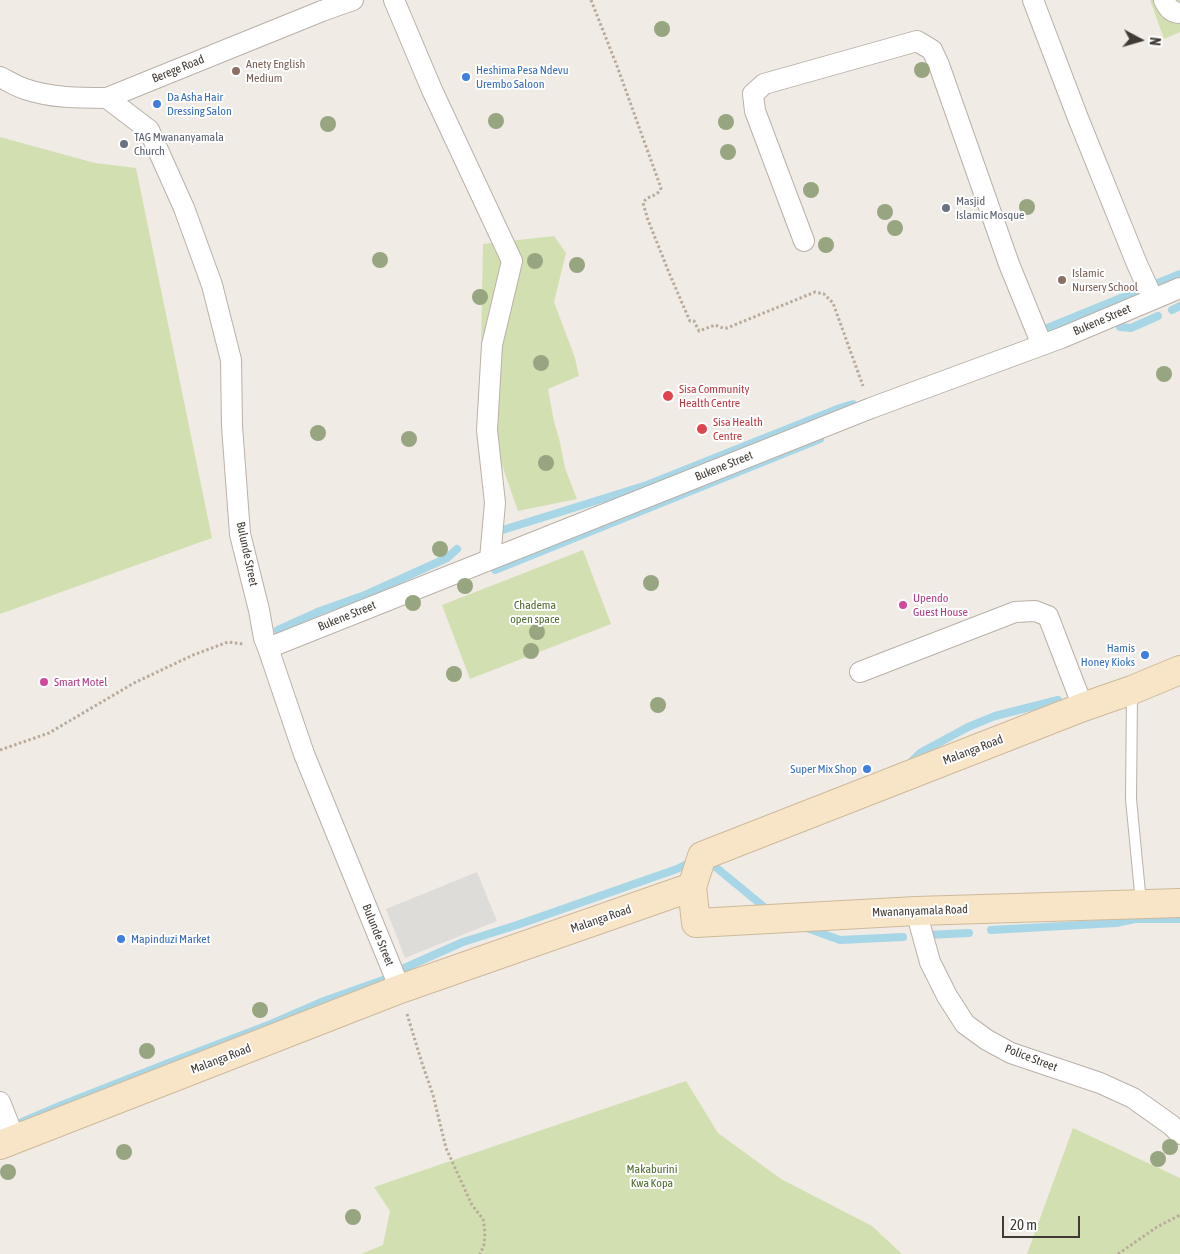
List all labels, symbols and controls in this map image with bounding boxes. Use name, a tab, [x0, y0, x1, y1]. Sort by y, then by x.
north arrow	[1115, 15, 1165, 65]
text: N	[1147, 37, 1163, 47]
street label: Berege Road	[150, 52, 206, 86]
place label: Anety English Medium	[246, 57, 305, 85]
place label: Heshima Pesa Ndevu Urembo Saloon	[476, 63, 569, 91]
marker: Anety English Medium	[230, 65, 242, 77]
marker: Heshima Pesa Ndevu Urembo Saloon	[460, 71, 472, 83]
place label: Da Asha Hair Dressing Salon	[167, 90, 232, 118]
marker: Da Asha Hair Dressing Salon	[151, 98, 163, 110]
place label: TAG Mwananyamala Church	[134, 130, 224, 158]
marker: TAG Mwananyamala Church	[118, 138, 130, 150]
place label: Masjid Islamic Mosque	[956, 194, 1024, 222]
marker: Masjid Islamic Mosque	[940, 202, 952, 214]
place label: Islamic Nursery School	[1072, 266, 1138, 294]
marker: Islamic Nursery School	[1056, 274, 1068, 286]
street label: Bukene Street	[1071, 301, 1133, 339]
place label: Sisa Community Health Centre	[679, 382, 749, 410]
marker: Sisa Community Health Centre	[661, 389, 675, 403]
place label: Sisa Health Centre	[713, 415, 763, 443]
marker: Sisa Health Centre	[695, 422, 709, 436]
street label: Bukene Street	[693, 448, 755, 484]
street label: Bulunde Street	[233, 521, 261, 587]
place label: Upendo Guest House	[913, 591, 968, 619]
street label: Bukene Street	[316, 598, 378, 634]
park label: Chadema open space	[510, 598, 560, 626]
marker: Upendo Guest House	[897, 599, 909, 611]
place label: Hamis Honey Kioks	[1081, 641, 1135, 669]
marker: Hamis Honey Kioks	[1139, 649, 1151, 661]
place label: Smart Motel	[54, 675, 107, 689]
marker: Smart Motel	[38, 676, 50, 688]
street label: Malanga Road	[941, 732, 1005, 768]
place label: Super Mix Shop	[790, 762, 857, 776]
marker: Super Mix Shop	[861, 763, 873, 775]
street label: Bulunde Street	[359, 902, 397, 968]
street label: Malanga Road	[569, 902, 633, 936]
street label: Mwananyamala Road	[872, 902, 968, 920]
place label: Mapinduzi Market	[131, 932, 210, 946]
marker: Mapinduzi Market	[115, 933, 127, 945]
street label: Malanga Road	[189, 1041, 253, 1077]
street label: Police Street	[1003, 1041, 1059, 1075]
park label: Makaburini Kwa Kopa	[627, 1162, 677, 1190]
scale bar	[1005, 1206, 1082, 1238]
text: 20 m	[1010, 1216, 1037, 1233]

